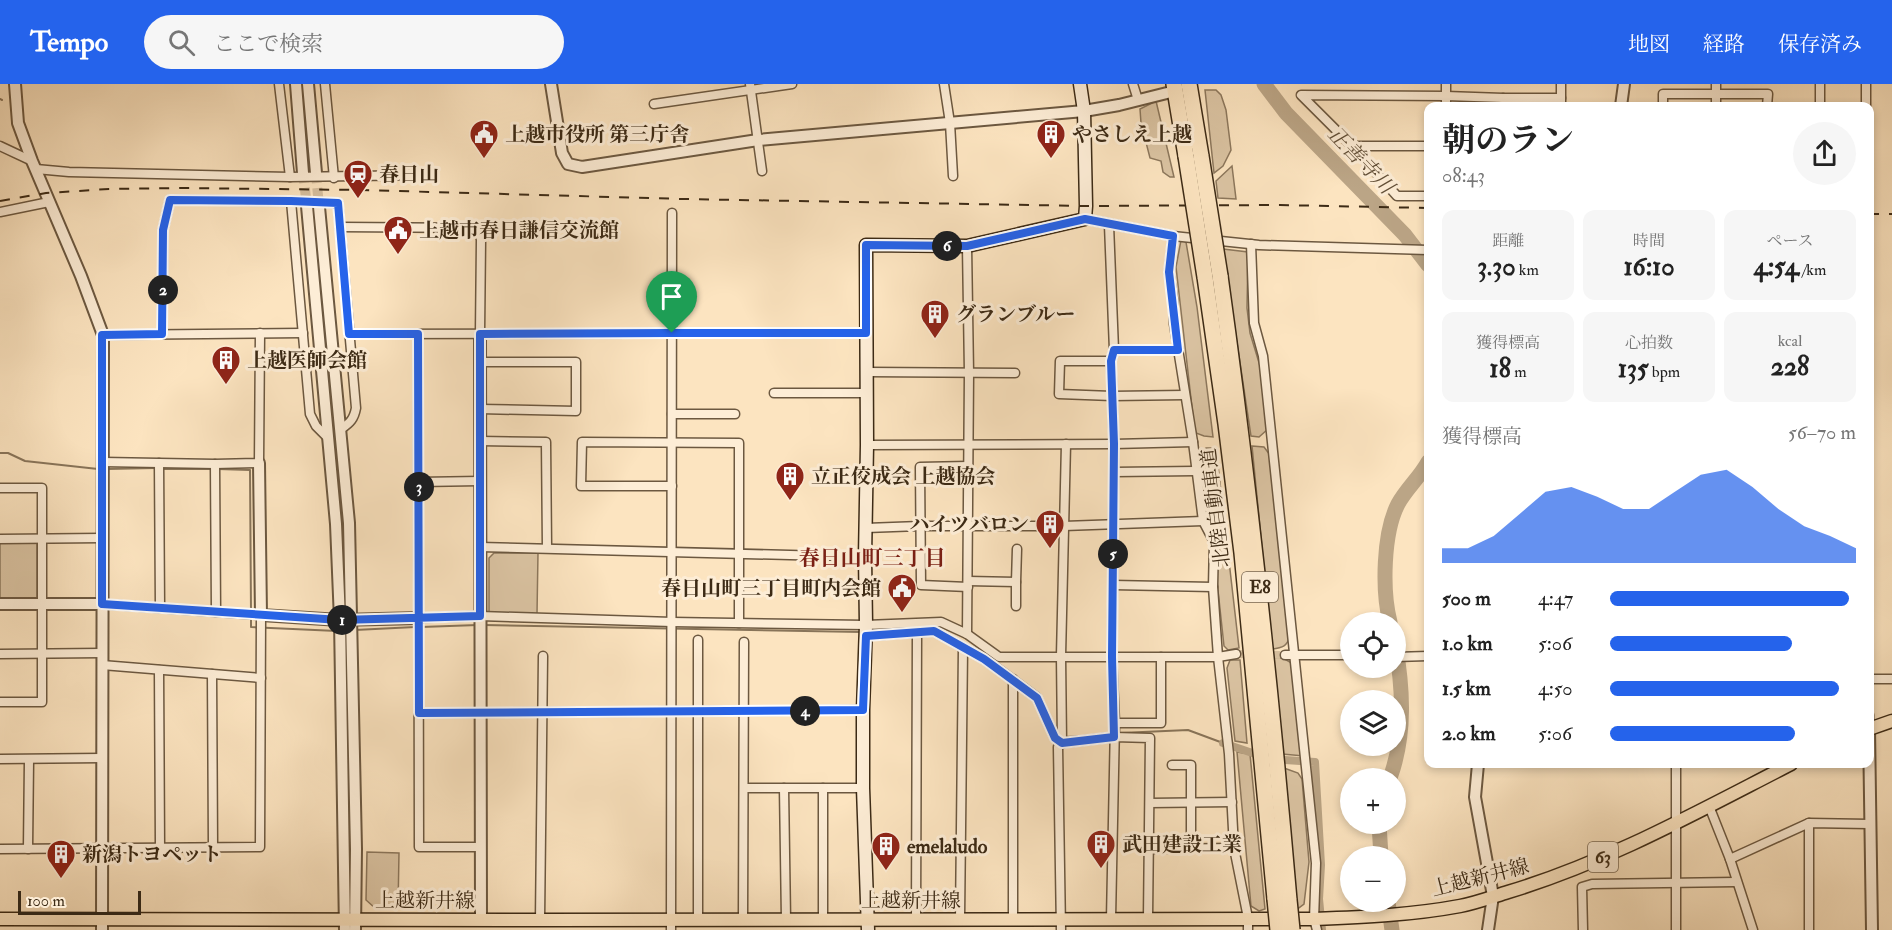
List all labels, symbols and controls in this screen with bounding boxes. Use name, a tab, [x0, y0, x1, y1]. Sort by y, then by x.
search box	[144, 15, 564, 69]
text: Tempo	[30, 25, 108, 60]
icon: search	[165, 26, 198, 59]
text: ここで検索	[213, 30, 323, 58]
text: 地図	[1628, 31, 1670, 58]
text: 経路	[1703, 31, 1745, 58]
text: 保存済み	[1778, 31, 1862, 58]
public building icon: 上越市役所 第三庁舎	[468, 118, 500, 160]
building icon: やさしえ上越	[1035, 118, 1067, 160]
text: 朝のラン	[1442, 120, 1574, 161]
water label: 正善寺川	[1322, 121, 1401, 201]
place label: 上越市役所 第三庁舎	[505, 122, 689, 147]
place label: やさしえ上越	[1072, 122, 1192, 147]
button: share	[1793, 122, 1856, 185]
station icon: 春日山	[342, 158, 374, 200]
place label: 春日山	[379, 162, 439, 187]
text: 08:43	[1442, 163, 1485, 188]
public building icon: 上越市春日謙信交流館	[382, 214, 414, 256]
place label: 上越市春日謙信交流館	[419, 218, 619, 243]
pin: 6	[932, 231, 962, 261]
text: 距離	[1492, 231, 1524, 251]
text: 時間	[1633, 231, 1665, 251]
text: ペース	[1766, 231, 1814, 251]
text: 6	[943, 236, 951, 256]
text: 3.30	[1477, 251, 1515, 283]
text: 16:10	[1623, 251, 1675, 283]
text: 4:54	[1754, 251, 1799, 283]
text: km	[1515, 260, 1539, 280]
text: /km	[1799, 260, 1826, 280]
pin	[646, 271, 697, 333]
pin: 2	[148, 275, 178, 305]
text: 2	[159, 280, 167, 300]
icon: arrive	[655, 280, 688, 313]
building icon: グランブルー	[919, 298, 951, 340]
place label: グランブルー	[956, 302, 1075, 327]
text: kcal	[1778, 331, 1802, 351]
text: 獲得標高	[1476, 333, 1540, 353]
text: 心拍数	[1625, 333, 1673, 353]
building icon: 上越医師会館	[210, 344, 242, 386]
place label: 上越医師会館	[247, 348, 367, 373]
text: 228	[1771, 351, 1809, 383]
text: 18	[1489, 353, 1511, 385]
text: 135	[1618, 353, 1648, 385]
text: m	[1511, 362, 1527, 382]
text: bpm	[1648, 362, 1680, 382]
text: 56–70 m	[1788, 420, 1856, 445]
text: 獲得標高	[1442, 424, 1522, 449]
street label: 北陸自動車道	[1196, 447, 1235, 569]
building icon: 立正佼成会 上越協会	[774, 460, 806, 502]
place label: 立正佼成会 上越協会	[811, 464, 995, 489]
pin: 3	[404, 472, 434, 502]
text: 3	[416, 477, 422, 497]
building icon: ハイツバロン	[1034, 508, 1066, 550]
place label: ハイツバロン	[909, 512, 1029, 537]
pin: 5	[1098, 539, 1128, 569]
text: 5	[1109, 544, 1117, 564]
district label: 春日山町三丁目	[799, 545, 946, 572]
public building icon: 春日山町三丁目町内会館	[886, 572, 918, 614]
road number: E8	[1242, 572, 1278, 602]
place label: 春日山町三丁目町内会館	[661, 576, 881, 601]
text: 500 m	[1442, 586, 1491, 611]
text: 4:47	[1538, 586, 1573, 611]
pin: 1	[327, 605, 357, 635]
text: 1	[339, 610, 345, 630]
map controls	[1340, 612, 1406, 912]
button: locate	[1340, 612, 1406, 678]
text: 1.0 km	[1442, 631, 1493, 656]
text: 5:06	[1538, 631, 1572, 656]
text: 1.5 km	[1442, 676, 1491, 701]
text: 4:50	[1538, 676, 1573, 701]
button: layers	[1340, 690, 1406, 756]
pin: 4	[790, 696, 820, 726]
text: 4	[801, 701, 809, 721]
text: 2.0 km	[1442, 721, 1496, 746]
text: 5:06	[1538, 721, 1572, 746]
button: +	[1340, 768, 1406, 834]
building icon: 武田建設工業	[1085, 828, 1117, 870]
building icon: emelaludo	[870, 830, 902, 872]
place label: 武田建設工業	[1122, 832, 1242, 857]
place label: emelaludo	[907, 834, 988, 859]
building icon: 新潟トヨペット	[45, 838, 77, 880]
place label: 新潟トヨペット	[82, 842, 222, 867]
road number: 63	[1588, 842, 1618, 872]
button: −	[1340, 846, 1406, 912]
street label: 上越新井線	[1429, 853, 1532, 902]
scale bar	[18, 888, 141, 916]
street label: 上越新井線	[375, 888, 475, 913]
street label: 上越新井線	[861, 888, 961, 913]
text: 100 m	[27, 891, 65, 911]

